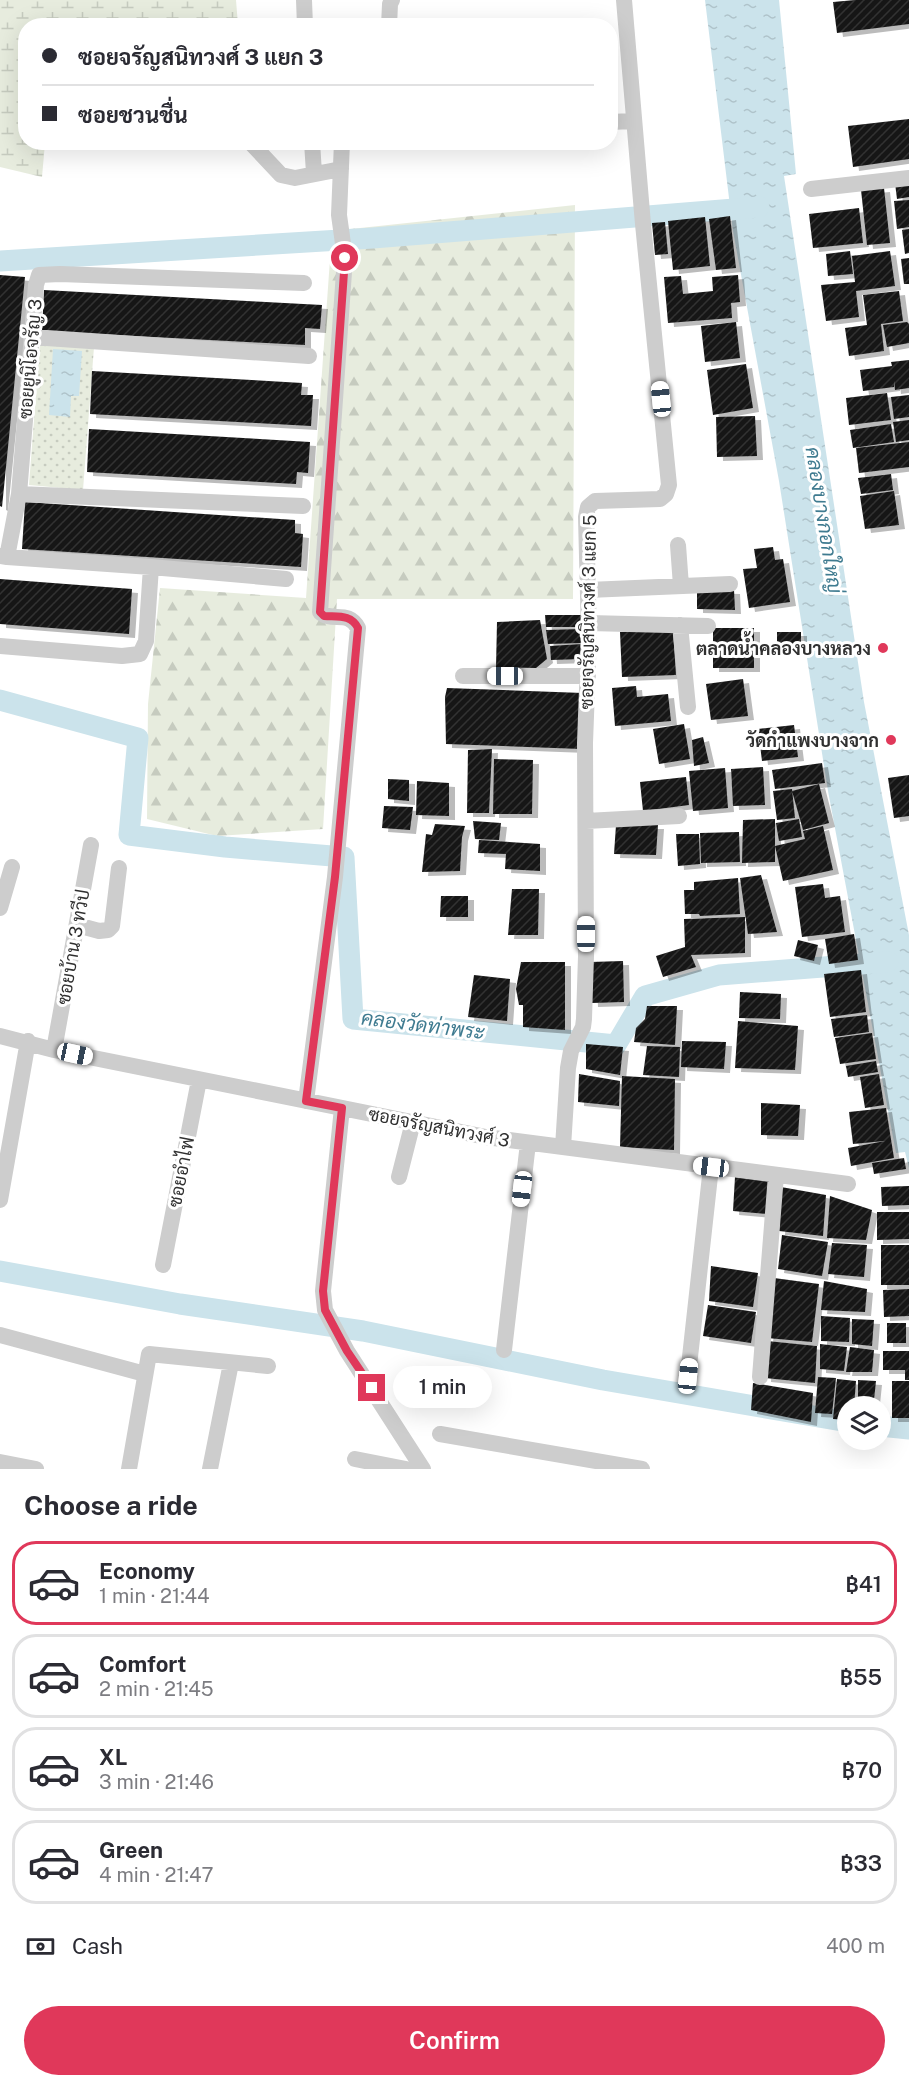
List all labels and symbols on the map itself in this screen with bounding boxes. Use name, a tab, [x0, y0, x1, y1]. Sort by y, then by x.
route start	[331, 244, 358, 271]
street label: ซอยยูนิโอจรัญ 3	[12, 298, 49, 420]
car	[650, 380, 672, 418]
water label: คลองบางกอกใหญ่	[801, 445, 849, 596]
street label: ซอยจรัญสนิทวงศ์ 3 แยก 5	[574, 514, 601, 710]
place label: ตลาดน้ำคลองบางหลวง	[696, 631, 871, 659]
marker: ตลาดน้ำคลองบางหลวง	[876, 641, 890, 655]
car	[487, 667, 523, 685]
place label: วัดกำแพงบางจาก	[746, 729, 879, 751]
marker: วัดกำแพงบางจาก	[884, 733, 898, 747]
street label: ซอยบ้าน 3 ทวีป	[51, 887, 93, 1006]
car	[577, 916, 595, 952]
water label: คลองวัดท่าพระ	[360, 1006, 486, 1045]
car	[56, 1041, 94, 1067]
street label: ซอยจรัญสนิทวงศ์ 3	[366, 1101, 512, 1152]
street label: ซอยอำไฟ	[162, 1135, 198, 1209]
car	[692, 1156, 730, 1178]
car	[511, 1170, 533, 1208]
car	[677, 1357, 699, 1395]
callout: 1 min	[393, 1367, 492, 1409]
route end	[358, 1374, 385, 1401]

